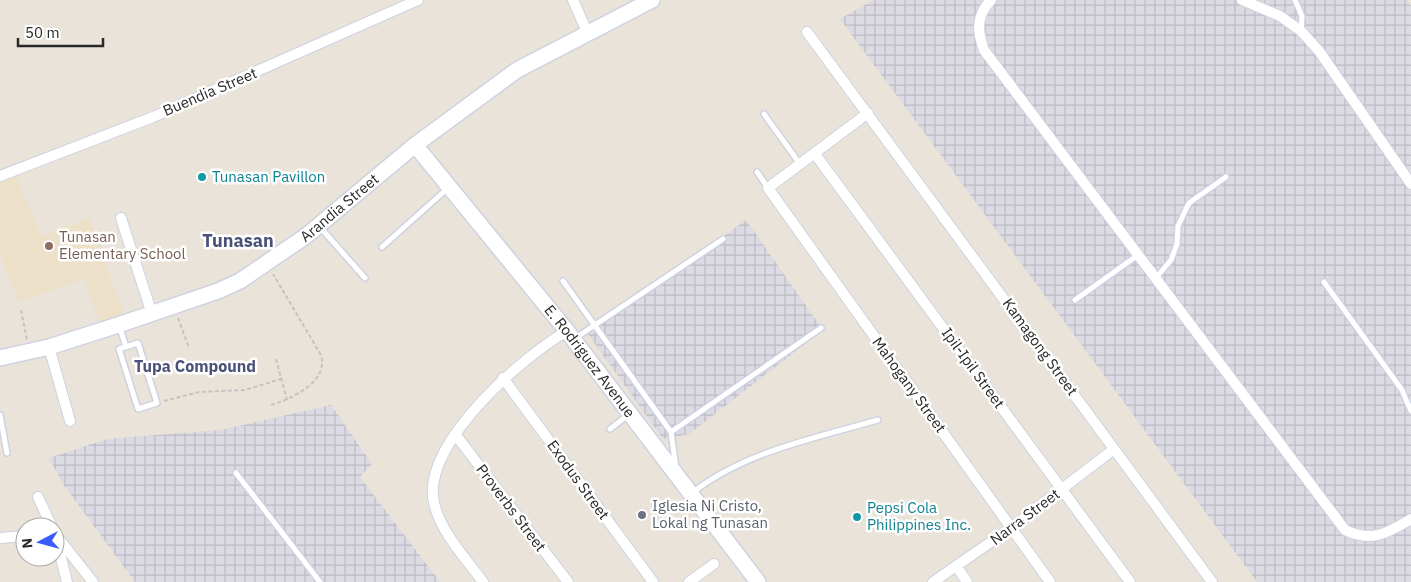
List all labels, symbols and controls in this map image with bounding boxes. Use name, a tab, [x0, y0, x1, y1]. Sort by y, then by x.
scale bar	[18, 15, 102, 47]
text: 50 m	[25, 23, 60, 42]
street label: Buendia Street	[160, 63, 260, 120]
place label: Tunasan Pavillon	[212, 167, 325, 186]
street label: Arandia Street	[296, 169, 382, 246]
marker: Tunasan Pavillon	[196, 171, 208, 183]
place label: Tunasan Elementary School	[59, 227, 186, 263]
district label: Tunasan	[202, 229, 274, 252]
marker: Tunasan Elementary School	[43, 240, 55, 252]
street label: Kamagong Street	[999, 294, 1082, 399]
street label: E. Rodriguez Avenue	[540, 301, 639, 421]
street label: Ipil-Ipil Street	[938, 324, 1009, 412]
street label: Mahogany Street	[868, 333, 950, 436]
district label: Tupa Compound	[134, 356, 256, 376]
street label: Exodus Street	[543, 436, 614, 523]
street label: Proverbs Street	[472, 460, 550, 555]
street label: Narra Street	[986, 484, 1063, 549]
place label: Iglesia Ni Cristo, Lokal ng Tunasan	[652, 496, 768, 532]
place label: Pepsi Cola Philippines Inc.	[867, 498, 971, 534]
marker: Iglesia Ni Cristo, Lokal ng Tunasan	[636, 509, 648, 521]
marker: Pepsi Cola Philippines Inc.	[851, 511, 863, 523]
north arrow	[15, 517, 65, 567]
text: N	[18, 537, 37, 549]

